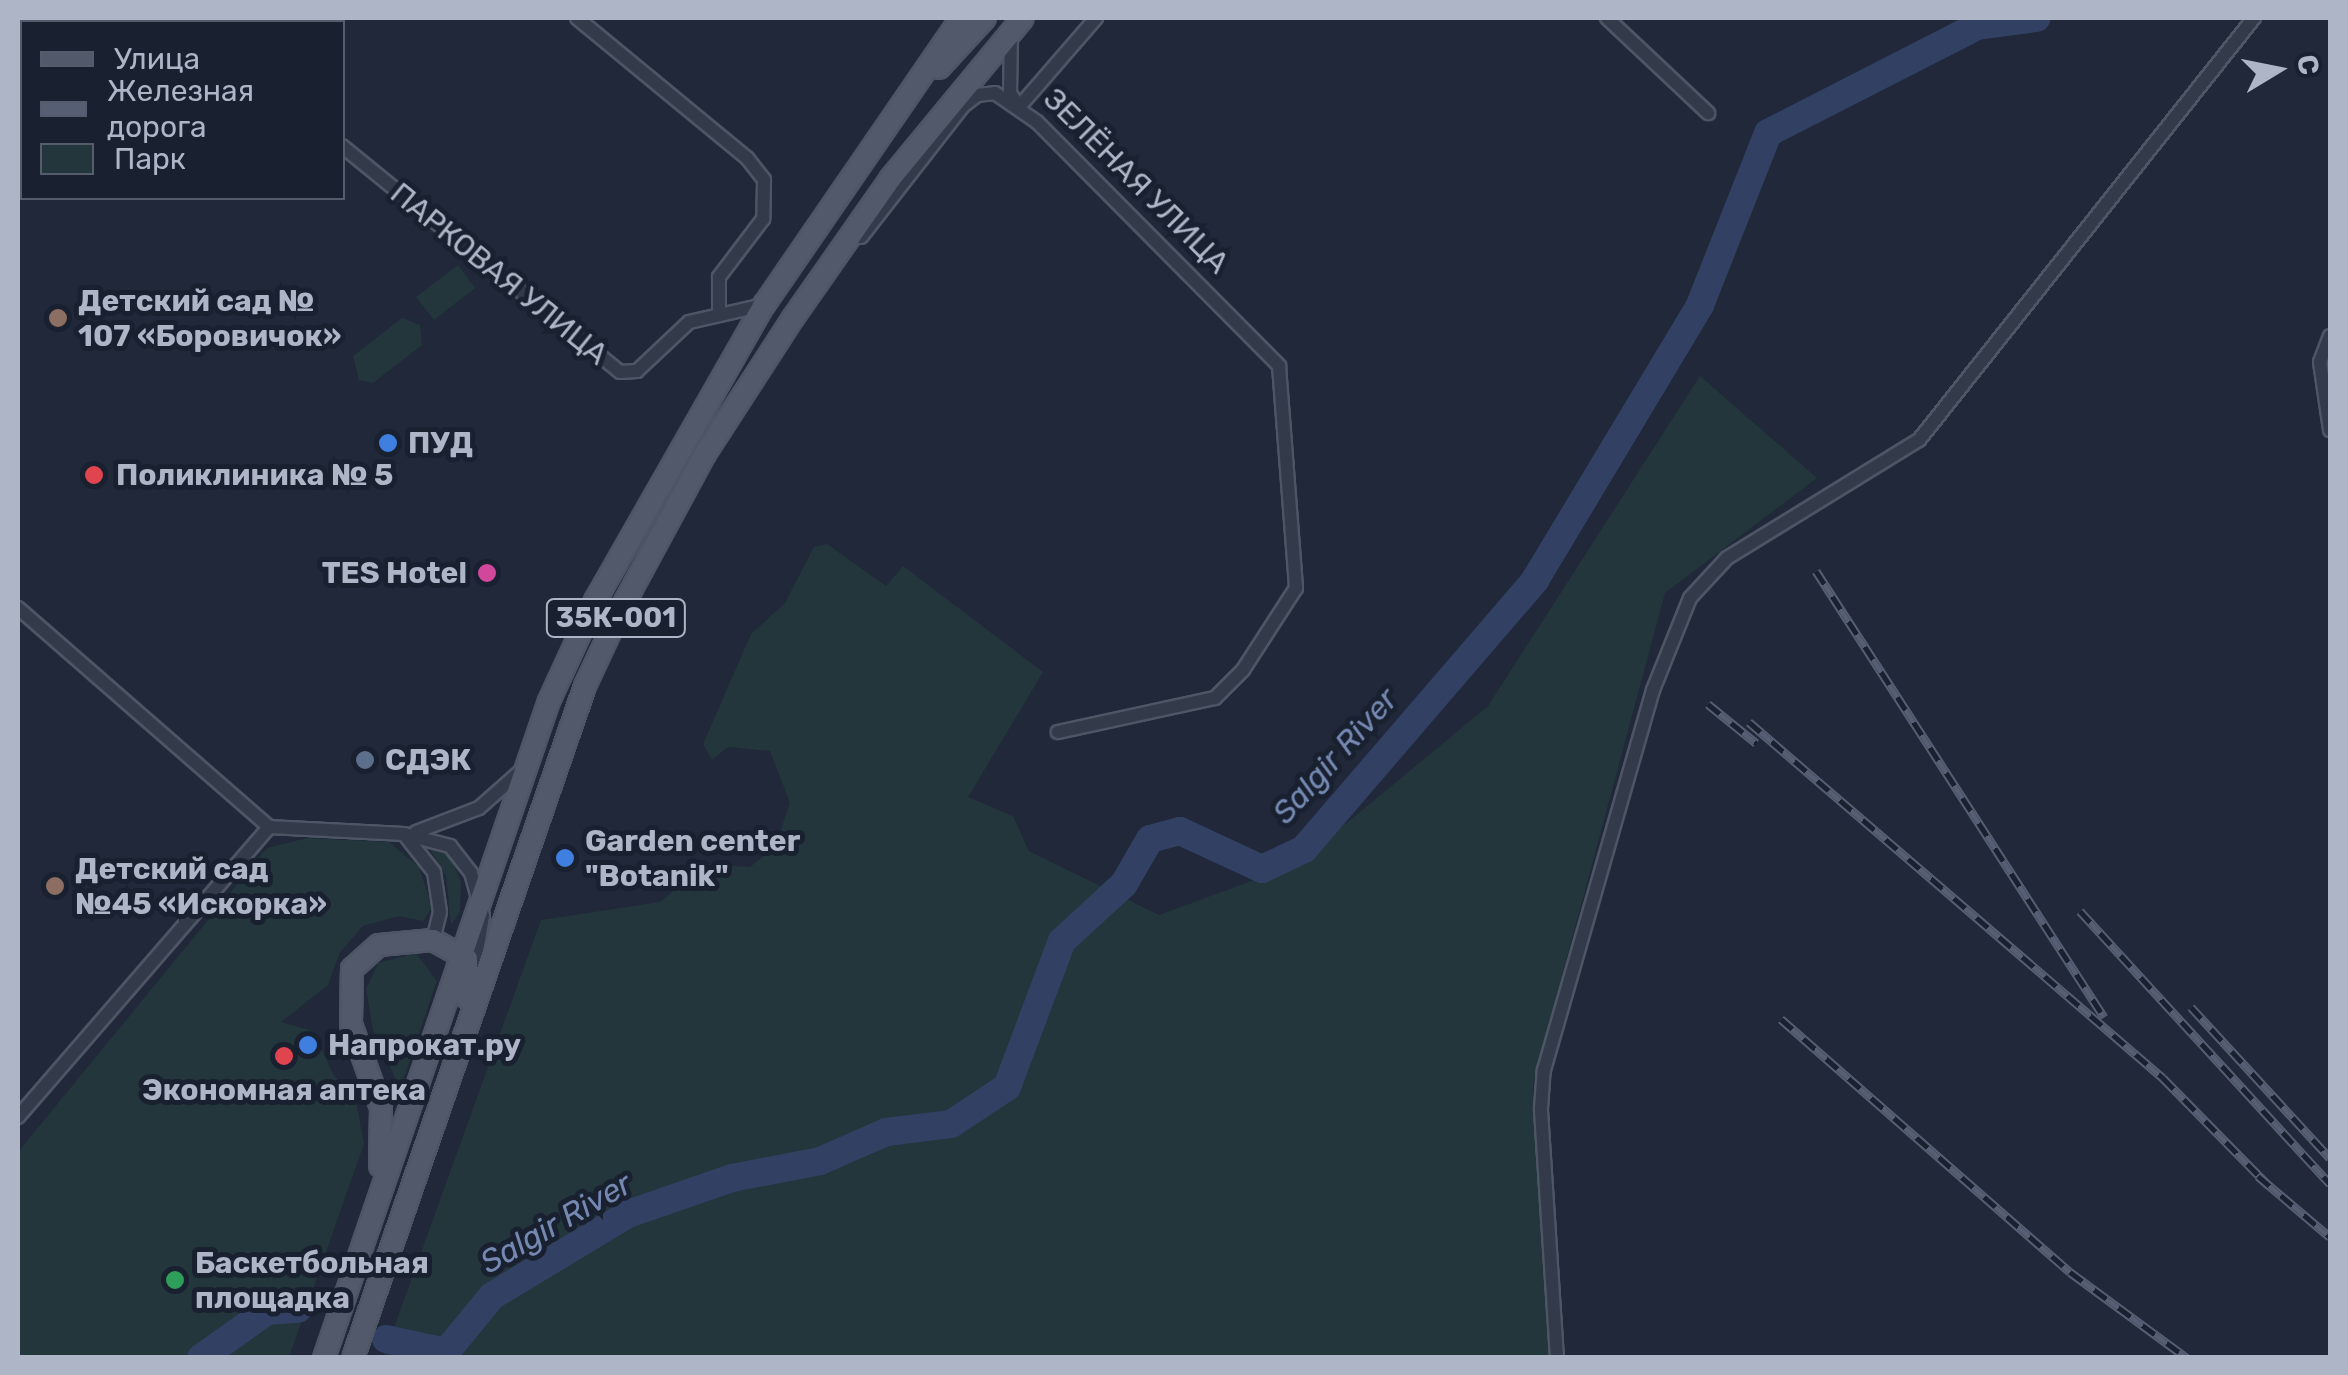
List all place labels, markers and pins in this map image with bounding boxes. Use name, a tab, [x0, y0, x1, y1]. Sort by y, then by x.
place label: Детский сад № 107 «Боровичок»	[78, 283, 341, 354]
marker: Детский сад № 107 «Боровичок»	[47, 307, 69, 329]
place label: ПУД	[408, 425, 473, 461]
marker: ПУД	[377, 432, 399, 454]
place label: Поликлиника № 5	[116, 457, 393, 493]
marker: Поликлиника № 5	[81, 462, 107, 488]
place label: TES Hotel	[322, 555, 467, 591]
marker: TES Hotel	[476, 562, 498, 584]
place label: СДЭК	[385, 742, 471, 778]
marker: СДЭК	[354, 749, 376, 771]
place label: Garden center "Botanik"	[585, 823, 800, 894]
marker: Garden center "Botanik"	[554, 847, 576, 869]
place label: Детский сад №45 «Искорка»	[75, 851, 327, 922]
marker: Детский сад №45 «Искорка»	[44, 875, 66, 897]
place label: Напрокат.ру	[328, 1027, 521, 1063]
marker: Напрокат.ру	[297, 1034, 319, 1056]
marker: Экономная аптека	[273, 1045, 295, 1067]
place label: Экономная аптека	[142, 1072, 426, 1108]
place label: Баскетбольная площадка	[195, 1245, 429, 1316]
marker: Баскетбольная площадка	[164, 1269, 186, 1291]

